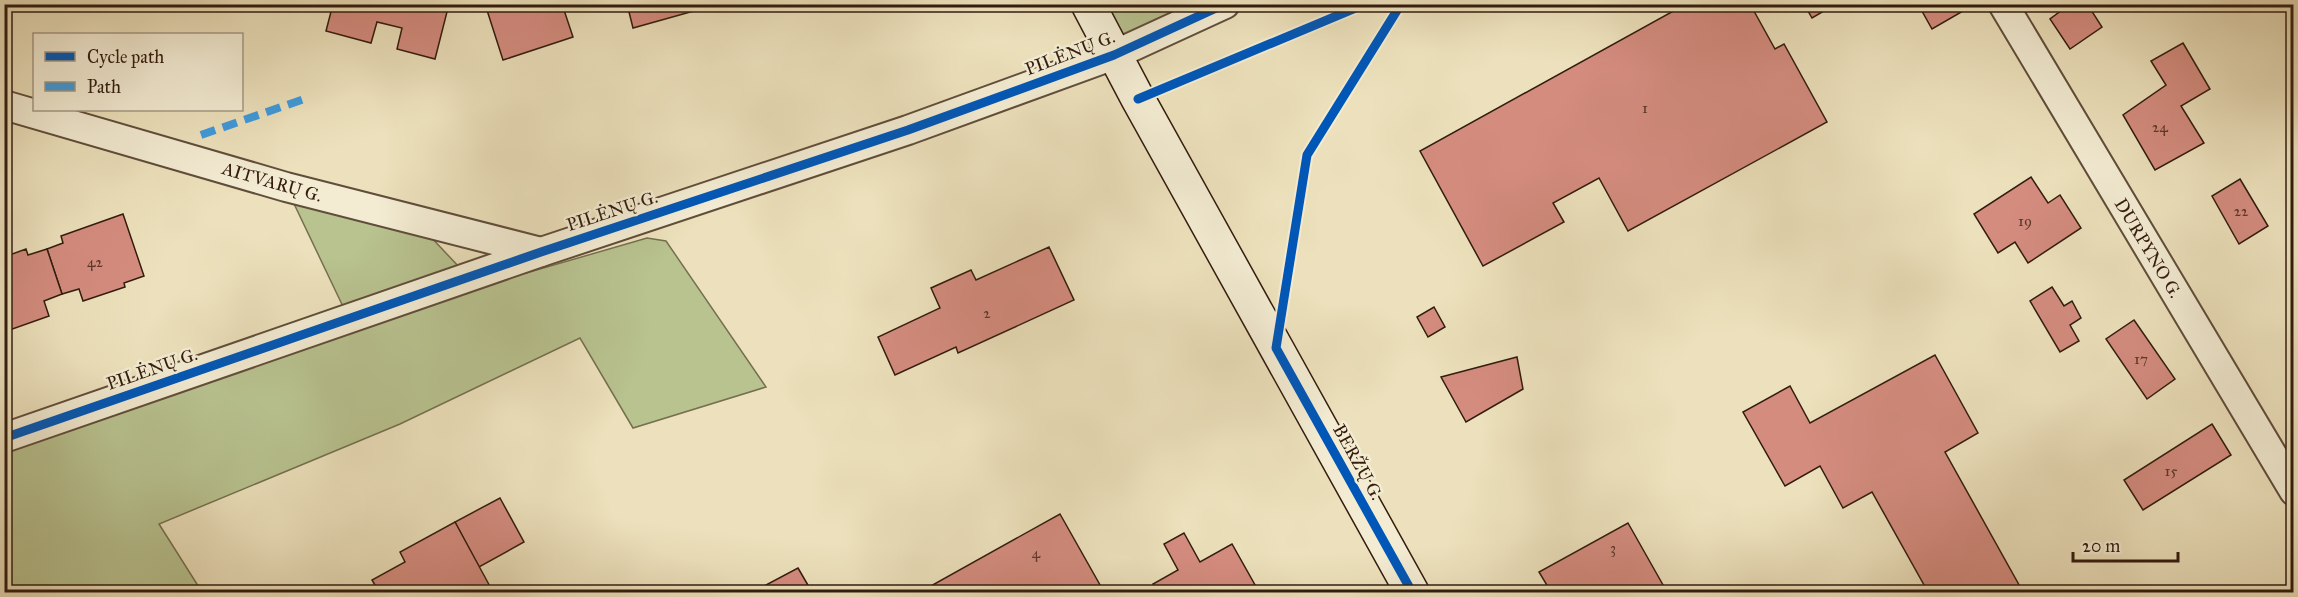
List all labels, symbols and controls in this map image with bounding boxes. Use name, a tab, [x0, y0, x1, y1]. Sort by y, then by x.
street label: PILĖNŲ G.	[1022, 25, 1118, 80]
legend	[33, 33, 243, 111]
text: Cycle path	[87, 46, 164, 68]
text: Path	[87, 76, 121, 98]
house number: 1	[1642, 99, 1648, 117]
house number: 24	[2152, 118, 2169, 136]
street label: AITVARŲ G.	[219, 157, 324, 207]
street label: PILĖNŲ G.	[563, 185, 660, 236]
street label: DURPYNO G.	[2110, 194, 2186, 302]
house number: 22	[2234, 202, 2249, 220]
house number: 19	[2018, 212, 2032, 230]
house number: 42	[87, 253, 103, 271]
house number: 2	[983, 304, 991, 322]
street label: PILĖNŲ G.	[103, 342, 200, 395]
house number: 17	[2134, 350, 2148, 368]
street label: BERŽŲ G.	[1328, 419, 1390, 504]
house number: 15	[2165, 462, 2177, 480]
scale bar	[2073, 525, 2178, 563]
text: 20 m	[2082, 535, 2120, 557]
house number: 3	[1610, 539, 1616, 557]
house number: 4	[1032, 544, 1041, 562]

